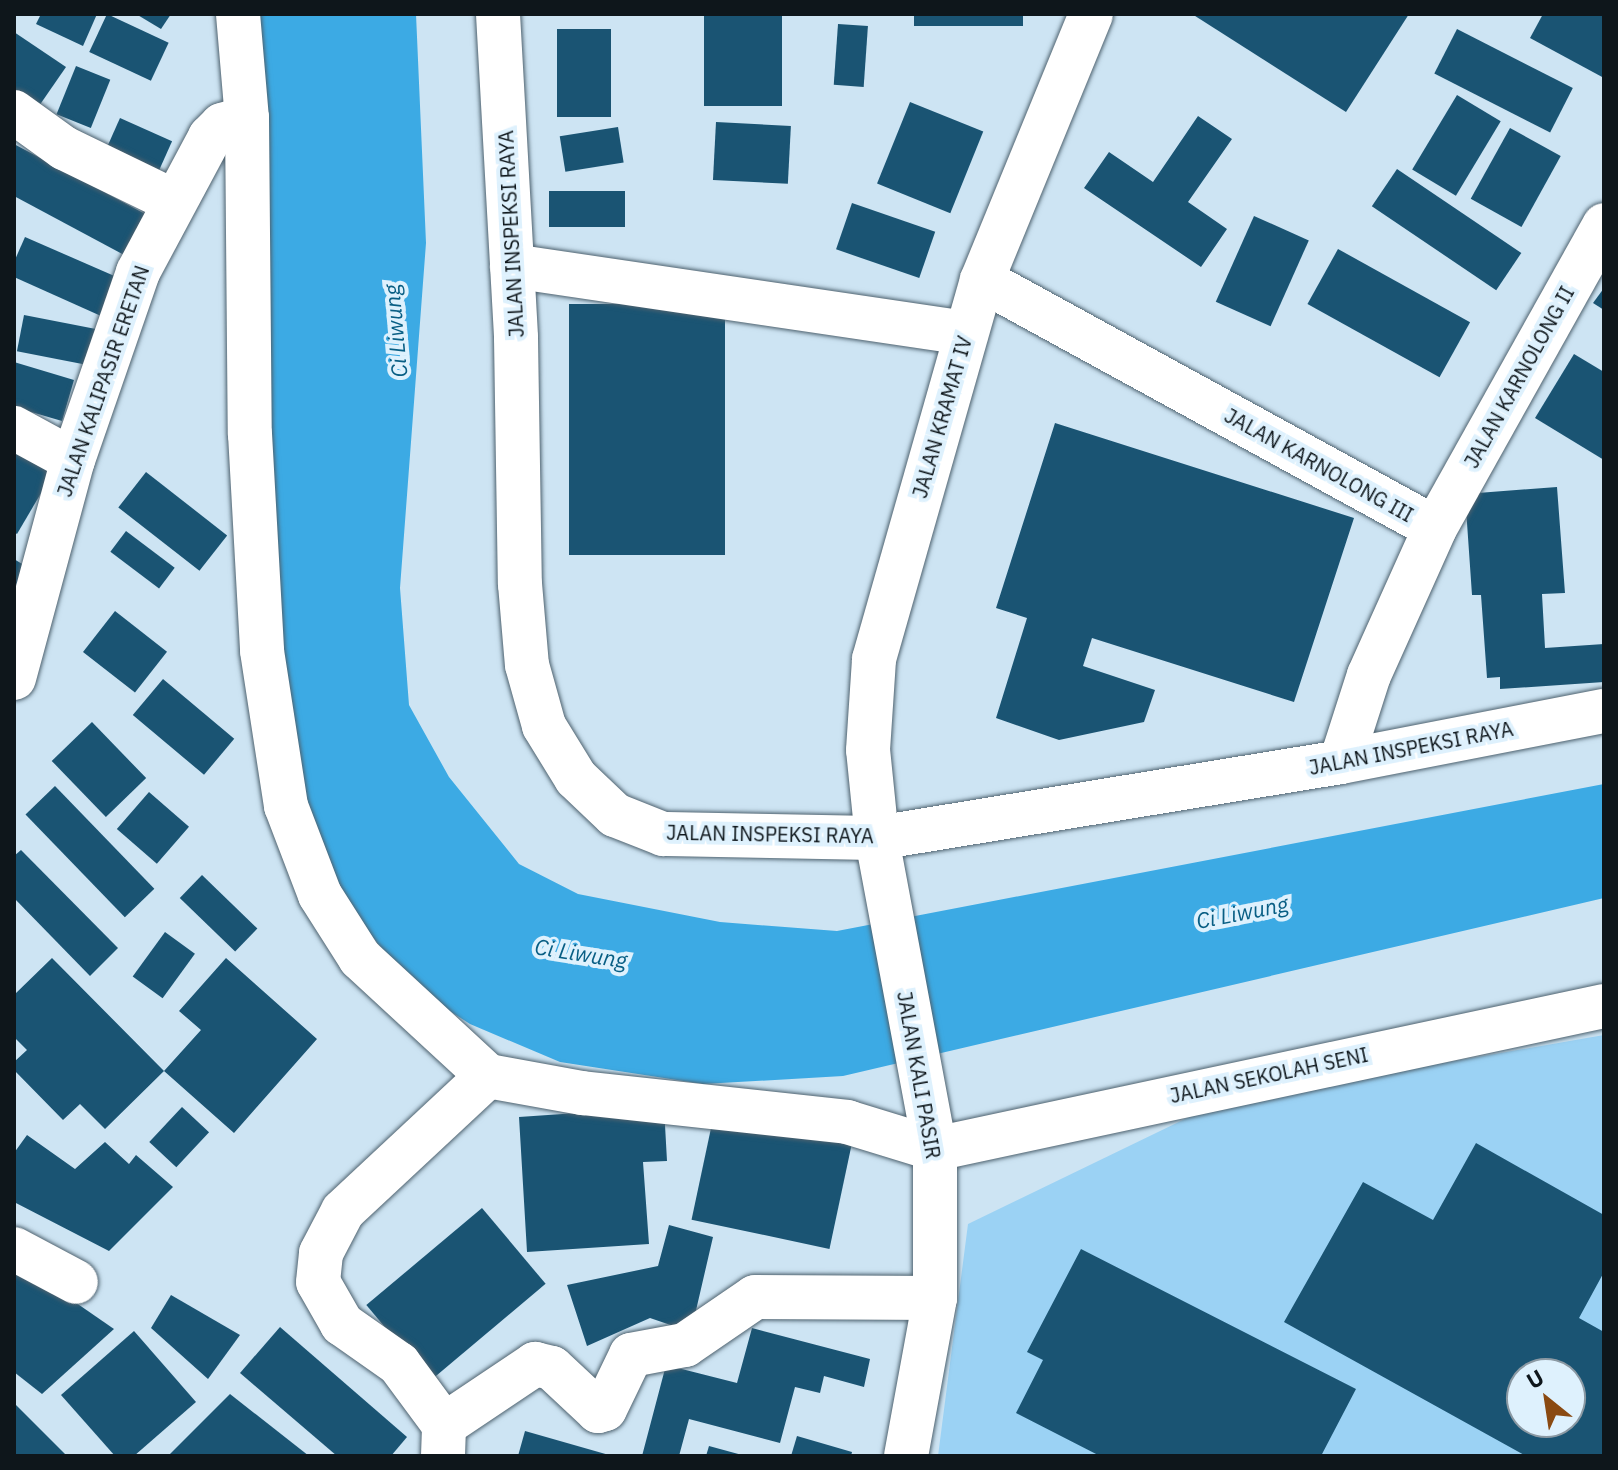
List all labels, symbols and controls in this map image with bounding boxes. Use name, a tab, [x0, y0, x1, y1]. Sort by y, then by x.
street label: JALAN INSPEKSI RAYA	[494, 130, 528, 338]
street label: JALAN KALIPASIR ERETAN	[52, 262, 154, 500]
street label: JALAN KARNOLONG II	[1459, 282, 1579, 472]
water label: Ci Liwung	[378, 283, 412, 379]
street label: JALAN KRAMAT IV	[907, 333, 977, 501]
street label: JALAN KARNOLONG III	[1221, 403, 1417, 527]
street label: JALAN INSPEKSI RAYA	[1307, 716, 1515, 780]
street label: JALAN INSPEKSI RAYA	[666, 820, 874, 848]
water label: Ci Liwung	[1194, 890, 1290, 934]
water label: Ci Liwung	[533, 933, 629, 973]
street label: JALAN KALI PASIR	[892, 989, 946, 1161]
street label: JALAN SEKOLAH SENI	[1168, 1042, 1370, 1108]
north arrow	[1506, 1358, 1586, 1438]
text: U	[1521, 1362, 1549, 1395]

